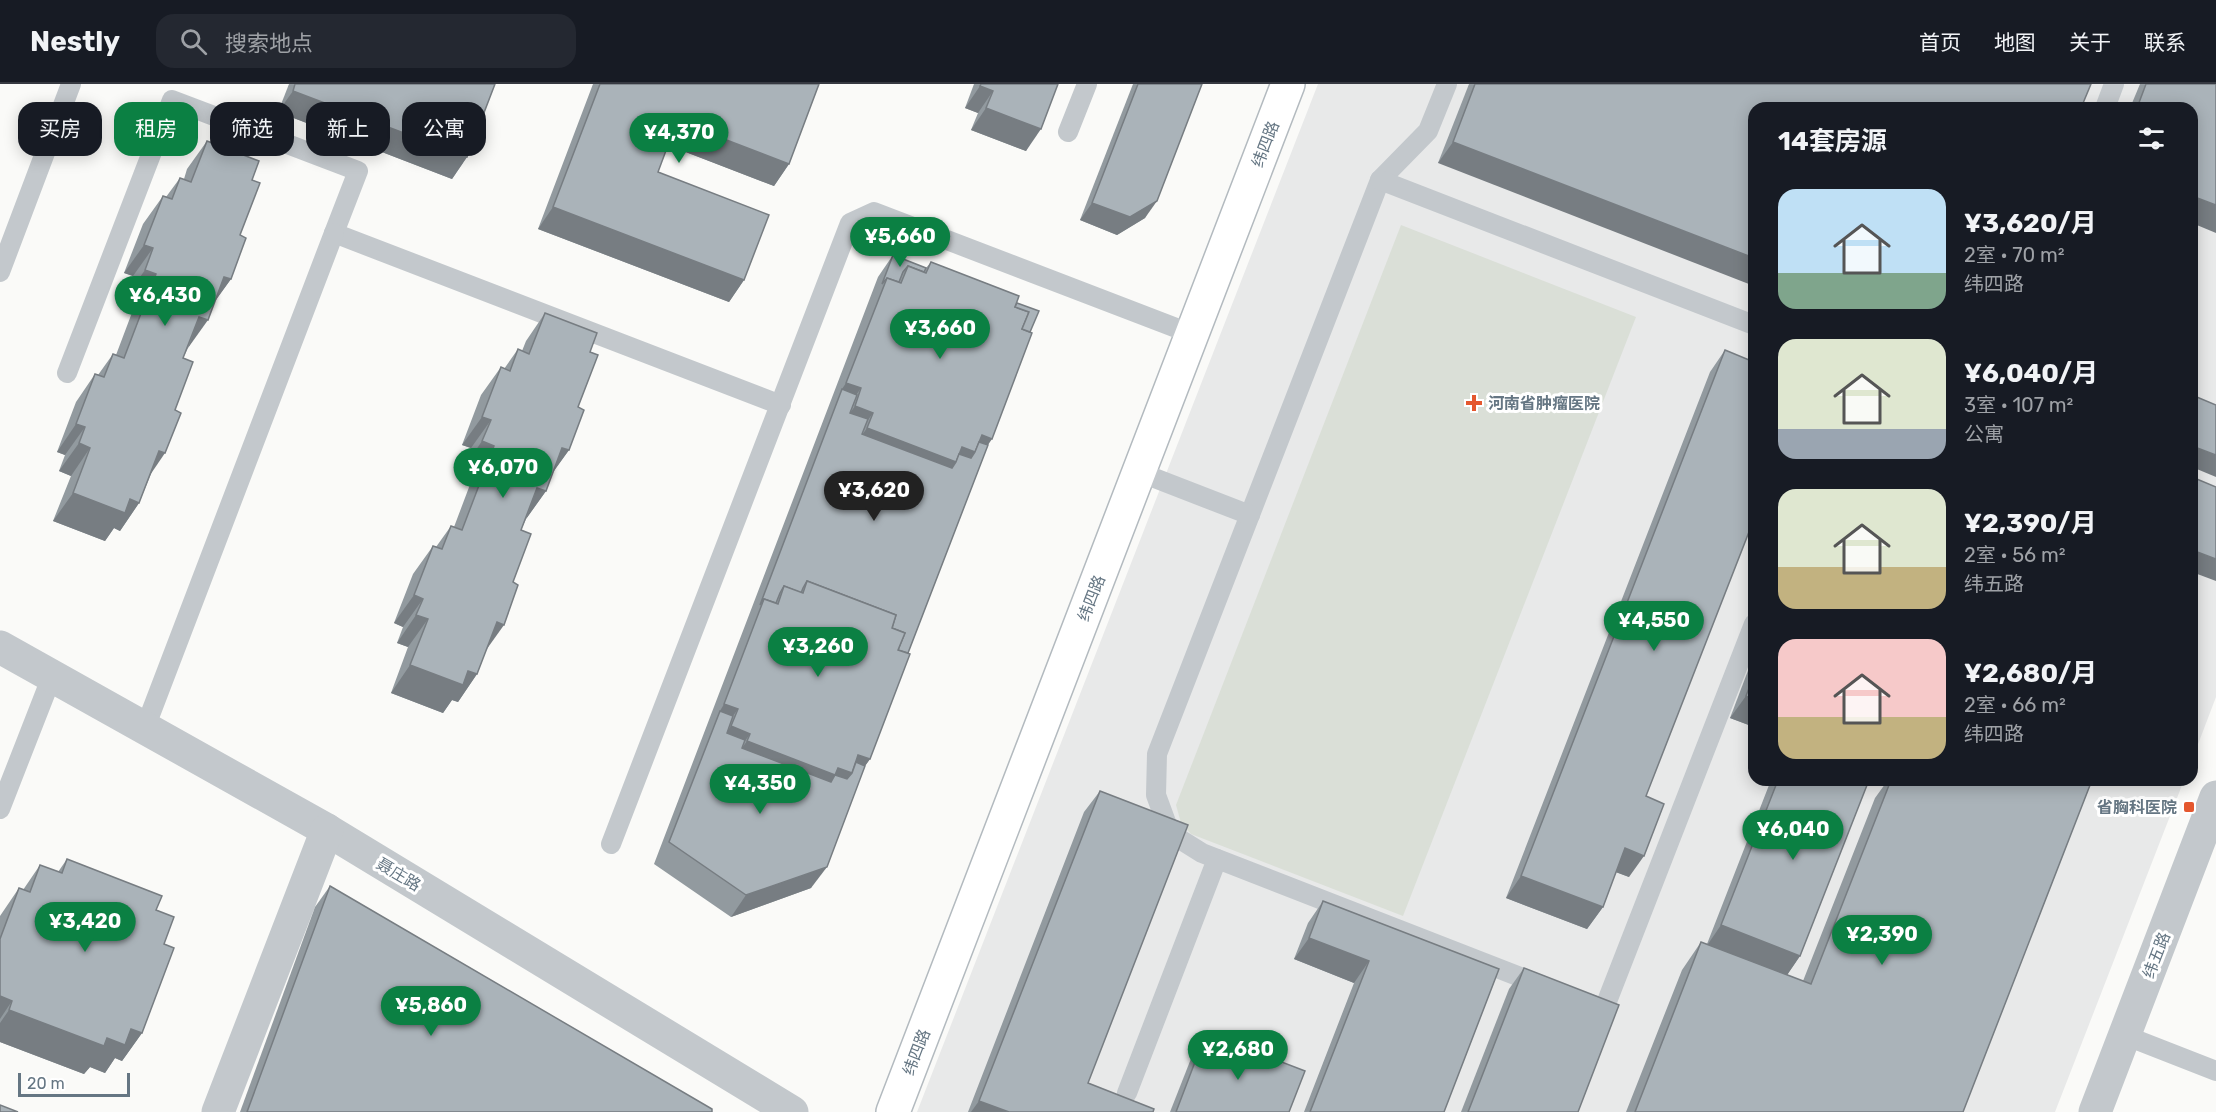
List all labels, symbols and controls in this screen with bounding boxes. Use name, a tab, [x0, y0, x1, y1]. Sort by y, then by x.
search box	[156, 14, 576, 68]
text: Nestly	[30, 25, 120, 58]
icon: search	[177, 25, 210, 58]
text: 搜索地点	[225, 30, 313, 57]
text: 首页	[1919, 30, 1961, 55]
text: 地图	[1994, 30, 2036, 55]
text: 关于	[2069, 30, 2111, 55]
text: 联系	[2144, 30, 2186, 55]
chip: 买房	[18, 102, 102, 156]
chip: 租房	[114, 102, 198, 156]
chip: 筛选	[210, 102, 294, 156]
chip: 新上	[306, 102, 390, 156]
chip: 公寓	[402, 102, 486, 156]
pin: ¥4,370	[630, 113, 728, 164]
street label: 纬四路	[1248, 118, 1283, 170]
text: ¥4,370	[643, 120, 715, 144]
icon: filters	[2135, 122, 2168, 155]
text: 14套房源	[1778, 126, 1887, 157]
text: ¥3,620/月	[1964, 208, 2097, 239]
icon: home	[1826, 213, 1898, 285]
pin: ¥5,660	[851, 217, 949, 268]
text: ¥5,660	[864, 224, 936, 248]
text: 2室 · 70 m²	[1964, 243, 2065, 267]
text: 纬四路	[1964, 272, 2024, 296]
pin: ¥6,430	[116, 276, 214, 327]
text: ¥6,430	[129, 283, 201, 307]
pin: ¥3,660	[891, 309, 989, 360]
text: ¥3,660	[904, 316, 976, 340]
text: ¥6,040/月	[1964, 358, 2098, 389]
icon: home	[1826, 363, 1898, 435]
text: 3室 · 107 m²	[1964, 393, 2073, 417]
marker: 河南省肿瘤医院	[1465, 394, 1483, 412]
place label: 河南省肿瘤医院	[1488, 394, 1600, 413]
text: 公寓	[1964, 422, 2004, 446]
pin: ¥6,070	[454, 448, 552, 499]
text: ¥6,070	[468, 455, 538, 479]
pin: ¥3,620	[825, 471, 923, 522]
text: ¥3,620	[838, 478, 910, 502]
text: ¥2,390/月	[1964, 508, 2097, 539]
icon: home	[1826, 513, 1898, 585]
text: 2室 · 56 m²	[1964, 543, 2066, 567]
street label: 纬四路	[1074, 572, 1109, 624]
text: 纬五路	[1964, 572, 2024, 596]
pin: ¥4,550	[1605, 601, 1703, 652]
text: ¥4,550	[1618, 608, 1690, 632]
pin: ¥3,260	[769, 627, 867, 678]
text: ¥3,260	[782, 634, 854, 658]
text: ¥2,680/月	[1964, 658, 2097, 689]
icon: home	[1826, 663, 1898, 735]
text: 2室 · 66 m²	[1964, 693, 2066, 717]
text: 纬四路	[1964, 722, 2024, 746]
pin: ¥4,350	[711, 764, 809, 815]
text: ¥4,350	[724, 771, 796, 795]
place label: 省胸科医院	[2097, 798, 2177, 817]
marker: 省胸科医院	[2182, 800, 2196, 814]
pin: ¥6,040	[1744, 810, 1842, 861]
text: ¥6,040	[1756, 817, 1830, 841]
street label: 聂庄路	[373, 854, 424, 895]
pin: ¥3,420	[36, 902, 134, 953]
text: ¥3,420	[49, 909, 121, 933]
pin: ¥2,390	[1833, 915, 1931, 966]
text: ¥2,390	[1846, 922, 1918, 946]
street label: 纬五路	[2139, 929, 2174, 981]
pin: ¥5,860	[382, 986, 480, 1037]
text: ¥5,860	[395, 993, 467, 1017]
street label: 纬四路	[899, 1026, 934, 1078]
pin: ¥2,680	[1189, 1030, 1287, 1081]
text: ¥2,680	[1202, 1037, 1274, 1061]
scale bar	[18, 1070, 130, 1098]
text: 20 m	[27, 1074, 65, 1093]

